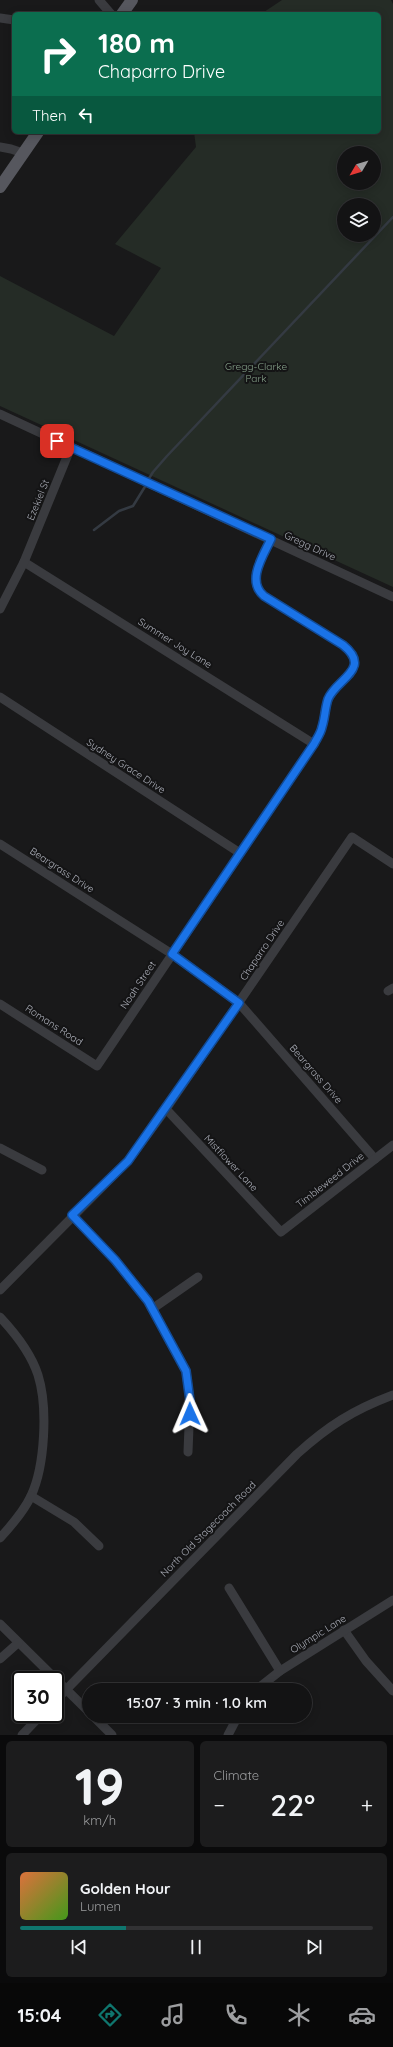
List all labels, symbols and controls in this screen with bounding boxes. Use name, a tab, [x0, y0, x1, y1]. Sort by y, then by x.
text: 180 m	[98, 25, 175, 60]
icon: right	[32, 28, 84, 80]
text: Chaparro Drive	[98, 60, 225, 83]
icon: left	[75, 104, 97, 126]
text: Then	[32, 106, 67, 125]
north arrow	[337, 146, 381, 190]
map controls	[337, 146, 381, 242]
button: layers	[337, 198, 381, 242]
park label: Gregg-Clarke Park	[225, 360, 287, 385]
pin	[40, 424, 74, 458]
icon: arrive	[46, 430, 68, 452]
street label: Ezekiel St	[24, 477, 52, 522]
street label: Gregg Drive	[282, 528, 338, 564]
street label: Summer Joy Lane	[136, 615, 215, 671]
street label: Sydney Grace Drive	[84, 736, 168, 797]
street label: Beargrass Drive	[27, 844, 97, 896]
street label: Chaparro Drive	[237, 917, 287, 983]
street label: Noah Street	[117, 958, 159, 1011]
street label: Romans Road	[23, 1002, 85, 1048]
street label: Beargrass Drive	[287, 1042, 345, 1107]
street label: Mistflower Lane	[201, 1132, 261, 1194]
street label: Timbleweed Drive	[293, 1149, 367, 1211]
position arrow	[169, 1393, 211, 1435]
street label: North Old Stagecoach Road	[157, 1478, 259, 1580]
street label: Olympic Lane	[288, 1611, 349, 1656]
speed limit sign: 30	[12, 1671, 64, 1723]
text: 15:07 · 3 min · 1.0 km	[127, 1693, 267, 1712]
text: 19	[75, 1753, 125, 1818]
text: Climate	[214, 1767, 259, 1783]
text: 22°	[270, 1786, 315, 1824]
text: −	[214, 1791, 225, 1819]
text: +	[361, 1791, 373, 1819]
text: km/h	[83, 1812, 116, 1828]
text: Golden Hour	[80, 1879, 171, 1898]
text: Lumen	[80, 1898, 121, 1914]
icon: previous	[68, 1936, 90, 1958]
icon: pause	[185, 1936, 207, 1958]
icon: next	[303, 1936, 325, 1958]
icon: directions	[96, 2001, 124, 2029]
icon: music	[159, 2001, 187, 2029]
icon: phone	[222, 2001, 250, 2029]
icon: climate	[285, 2001, 313, 2029]
icon: car	[348, 2001, 376, 2029]
text: 15:04	[17, 2004, 61, 2027]

